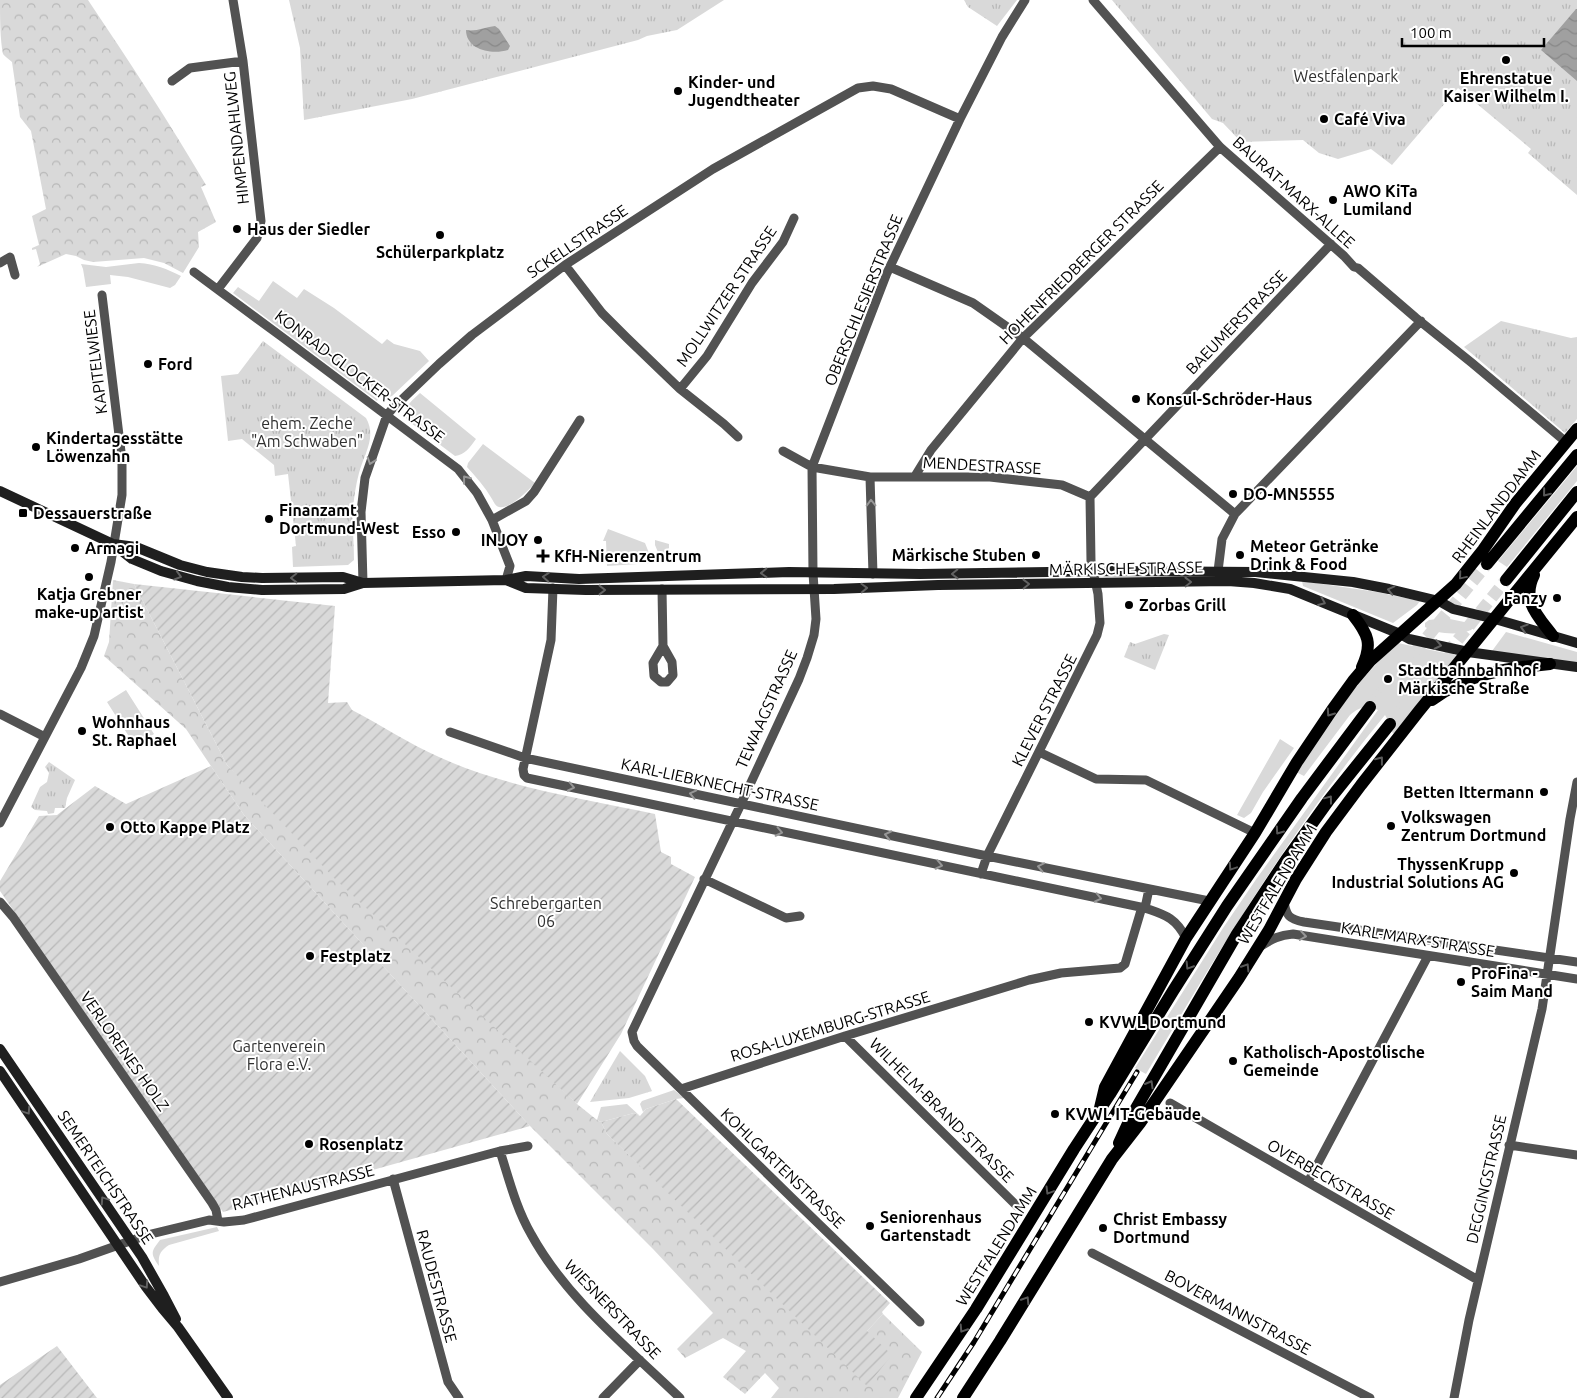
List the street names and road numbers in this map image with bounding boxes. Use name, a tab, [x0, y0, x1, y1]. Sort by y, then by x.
street label: HIMPENDAHLWEG	[220, 71, 252, 205]
street label: BAURAT-MARX-ALLEE	[1229, 133, 1359, 251]
street label: HOHENFRIEDBERGER STRASSE	[995, 176, 1167, 348]
street label: SCKELLSTRASSE	[523, 201, 631, 281]
street label: OBERSCHLESIERSTRASSE	[820, 212, 906, 388]
street label: MOLLWITZER STRASSE	[672, 222, 780, 370]
street label: BAEUMERSTRASSE	[1182, 266, 1290, 378]
street label: KONRAD-GLOCKER-STRASSE	[272, 306, 448, 446]
street label: KAPITELWIESE	[80, 309, 110, 415]
street label: RHEINLANDDAMM	[1448, 446, 1544, 566]
street label: MENDESTRASSE	[922, 453, 1042, 477]
street label: MÄRKISCHE STRASSE	[1049, 558, 1203, 578]
street label: TEWAAGSTRASSE	[732, 647, 800, 771]
street label: KLEVER STRASSE	[1008, 651, 1080, 769]
street label: KARL-LIEBKNECHT-STRASSE	[619, 754, 821, 814]
street label: WESTFALENDAMM	[1234, 821, 1320, 947]
street label: KARL-MARX-STRASSE	[1340, 918, 1496, 960]
street label: ROSA-LUXEMBURG-STRASSE	[728, 987, 932, 1065]
street label: VERLORENES HOLZ	[77, 988, 173, 1114]
street label: WILHELM-BRAND-STRASSE	[866, 1034, 1018, 1186]
street label: KOHLGARTENSTRASSE	[717, 1104, 849, 1232]
street label: SEMERTEICHSTRASSE	[55, 1107, 157, 1247]
street label: DEGGINGSTRASSE	[1462, 1113, 1510, 1245]
street label: OVERBECKSTRASSE	[1264, 1135, 1398, 1223]
street label: RATHENAUSTRASSE	[230, 1161, 376, 1213]
street label: WESTFALENDAMM	[952, 1183, 1040, 1309]
street label: RAUDESTRASSE	[413, 1228, 461, 1344]
street label: WIESNERSTRASSE	[561, 1256, 665, 1362]
street label: BOVERMANNSTRASSE	[1162, 1266, 1314, 1358]

